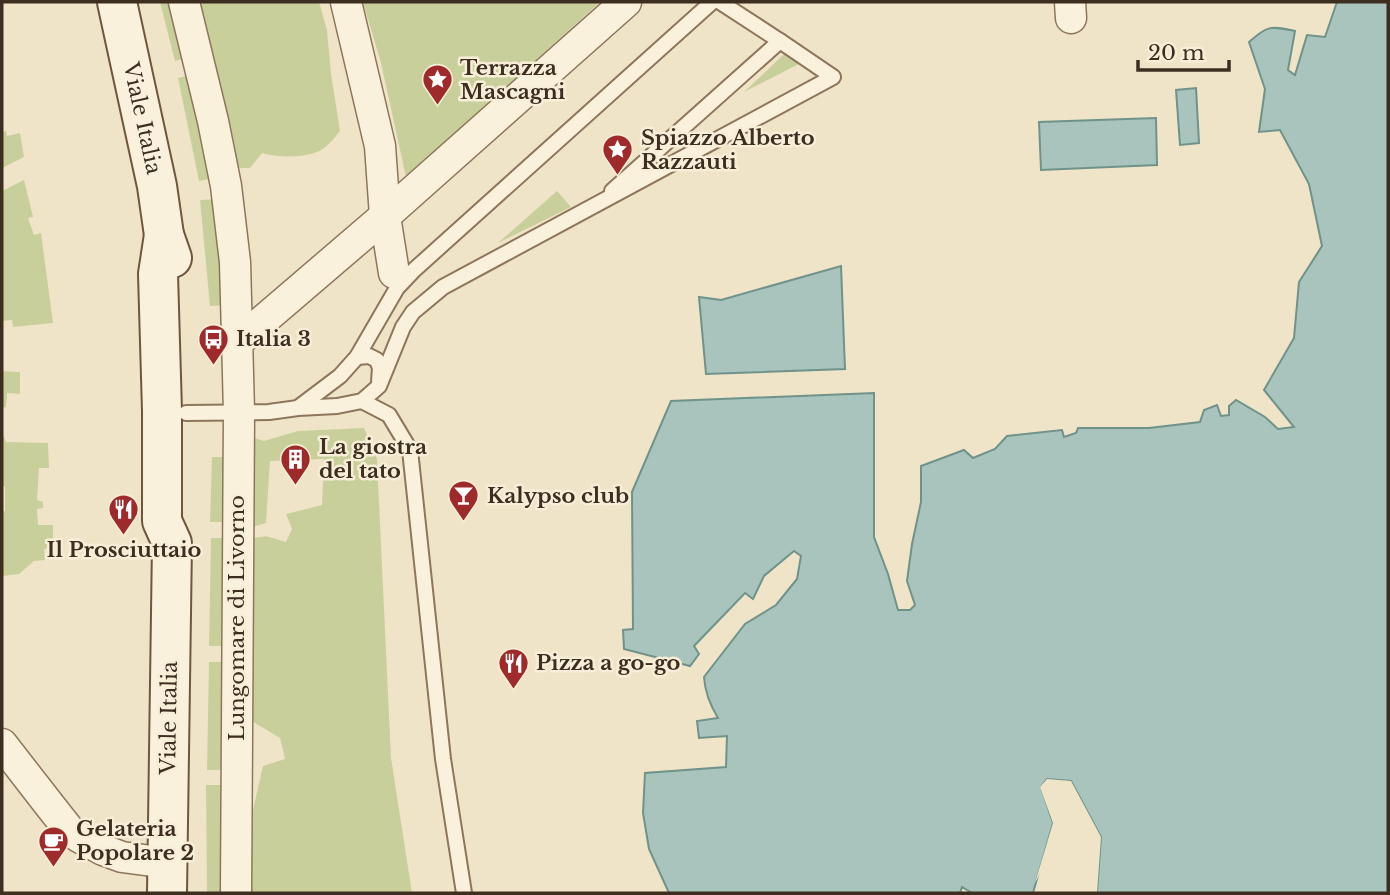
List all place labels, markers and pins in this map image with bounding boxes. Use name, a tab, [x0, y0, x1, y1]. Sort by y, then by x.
place label: Terrazza Mascagni	[460, 55, 566, 105]
place icon: Terrazza Mascagni	[420, 63, 454, 107]
place label: Spiazzo Alberto Razzauti	[641, 125, 815, 175]
place icon: Spiazzo Alberto Razzauti	[601, 133, 635, 177]
bus stop icon: Italia 3	[196, 322, 230, 366]
place label: Italia 3	[236, 326, 311, 352]
place label: La giostra del tato	[319, 434, 427, 484]
building icon: La giostra del tato	[279, 442, 313, 486]
bar icon: Kalypso club	[447, 479, 481, 523]
place label: Kalypso club	[487, 483, 629, 509]
restaurant icon: Il Prosciuttaio	[107, 493, 141, 537]
place label: Il Prosciuttaio	[47, 537, 202, 563]
restaurant icon: Pizza a go-go	[496, 646, 530, 690]
place label: Pizza a go-go	[536, 650, 681, 676]
place label: Gelateria Popolare 2	[76, 816, 194, 866]
cafe icon: Gelateria Popolare 2	[36, 824, 70, 868]

